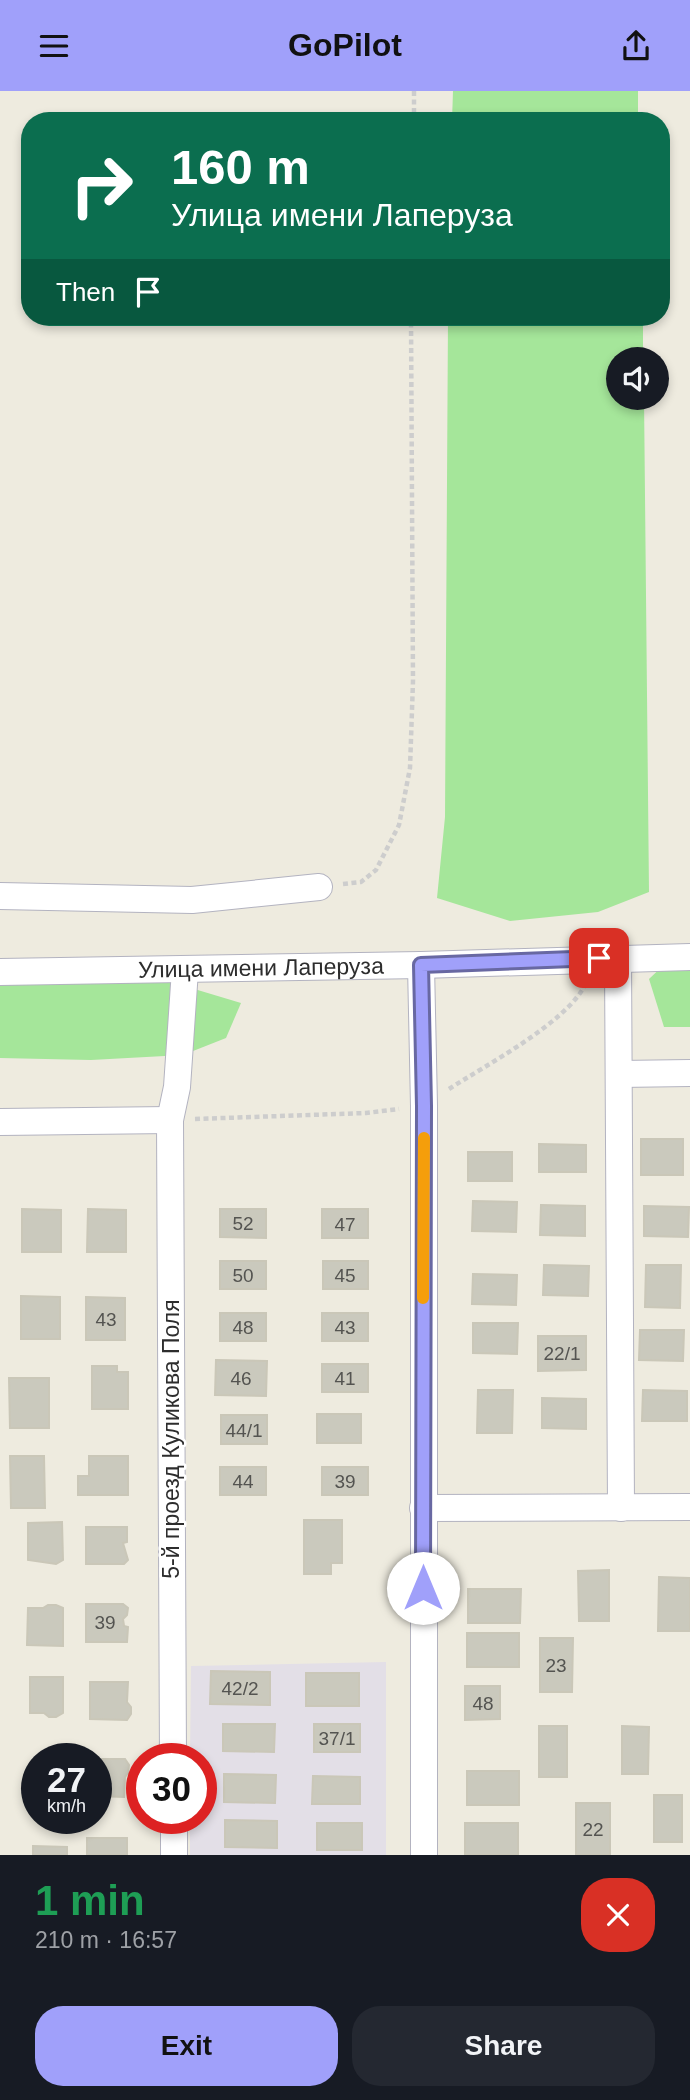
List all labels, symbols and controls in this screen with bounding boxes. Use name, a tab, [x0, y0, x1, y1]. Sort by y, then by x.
icon: menu	[35, 27, 73, 65]
text: GoPilot	[288, 27, 402, 63]
icon: share	[617, 27, 655, 65]
icon: right	[56, 140, 147, 231]
text: 160 m	[171, 140, 310, 194]
text: Улица имени Лаперуза	[171, 197, 513, 233]
icon: arrive	[129, 273, 167, 311]
text: Then	[56, 277, 115, 307]
map controls	[606, 347, 669, 410]
button: sound	[606, 347, 669, 410]
pin	[569, 928, 629, 988]
icon: arrive	[580, 939, 618, 977]
street label: Улица имени Лаперуза	[138, 953, 384, 983]
house number: 52	[232, 1213, 254, 1234]
house number: 47	[334, 1214, 356, 1235]
house number: 50	[232, 1265, 254, 1286]
house number: 45	[334, 1265, 356, 1286]
street label: 5-й проезд Куликова Поля	[158, 1299, 184, 1579]
house number: 43	[95, 1309, 117, 1330]
house number: 48	[232, 1317, 254, 1338]
house number: 43	[334, 1317, 356, 1338]
house number: 22/1	[544, 1343, 580, 1364]
house number: 46	[230, 1368, 252, 1389]
house number: 41	[334, 1368, 356, 1389]
house number: 44/1	[226, 1420, 262, 1441]
house number: 44	[232, 1471, 254, 1492]
house number: 39	[334, 1471, 356, 1492]
position arrow	[386, 1551, 460, 1625]
house number: 39	[94, 1612, 116, 1633]
house number: 23	[545, 1655, 567, 1676]
house number: 42/2	[222, 1678, 258, 1699]
house number: 48	[472, 1693, 494, 1714]
house number: 37/1	[319, 1728, 355, 1749]
speed limit sign: 30	[126, 1743, 217, 1834]
text: 27	[47, 1760, 86, 1799]
text: km/h	[47, 1796, 86, 1816]
house number: 22	[582, 1819, 604, 1840]
text: 1 min	[35, 1877, 145, 1924]
button: close	[581, 1878, 655, 1952]
text: 210 m · 16:57	[35, 1927, 177, 1953]
button: Exit	[35, 2006, 338, 2086]
button: Share	[352, 2006, 655, 2086]

